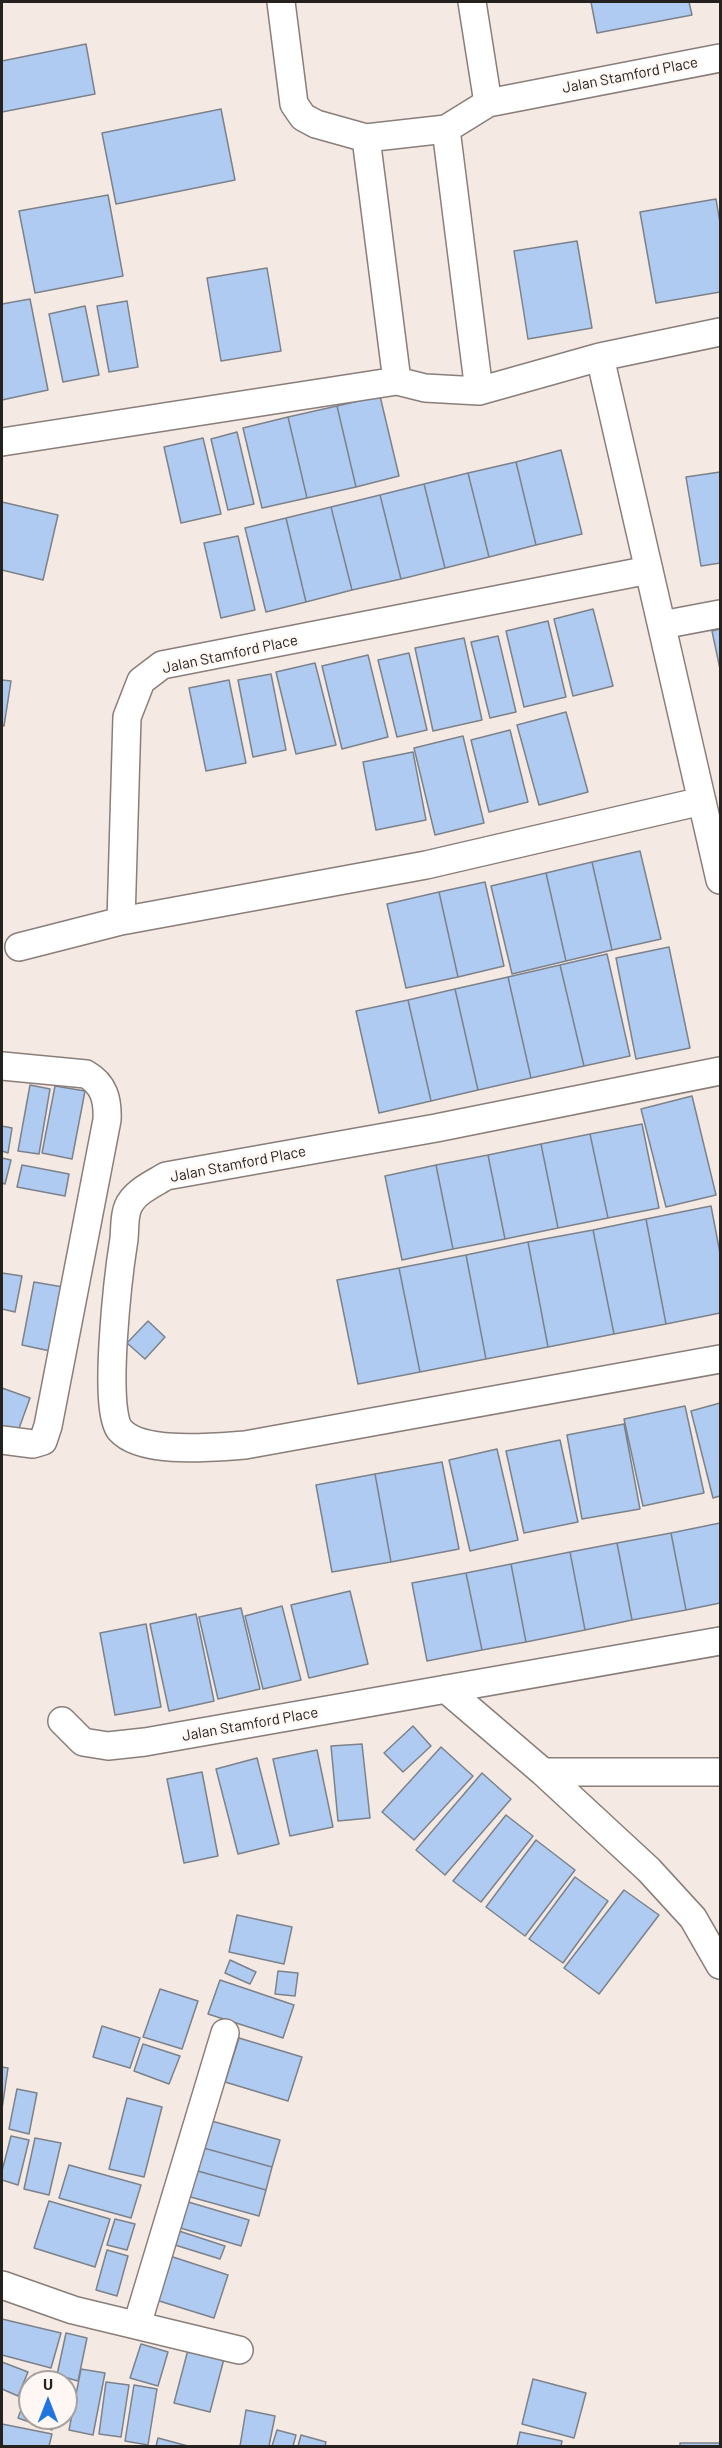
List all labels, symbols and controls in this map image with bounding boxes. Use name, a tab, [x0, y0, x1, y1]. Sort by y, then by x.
street label: Jalan Stamford Place	[561, 53, 699, 97]
street label: Jalan Stamford Place	[161, 631, 299, 677]
street label: Jalan Stamford Place	[169, 1142, 307, 1186]
street label: Jalan Stamford Place	[181, 1703, 319, 1745]
north arrow	[18, 2370, 78, 2430]
text: U	[43, 2374, 53, 2393]

